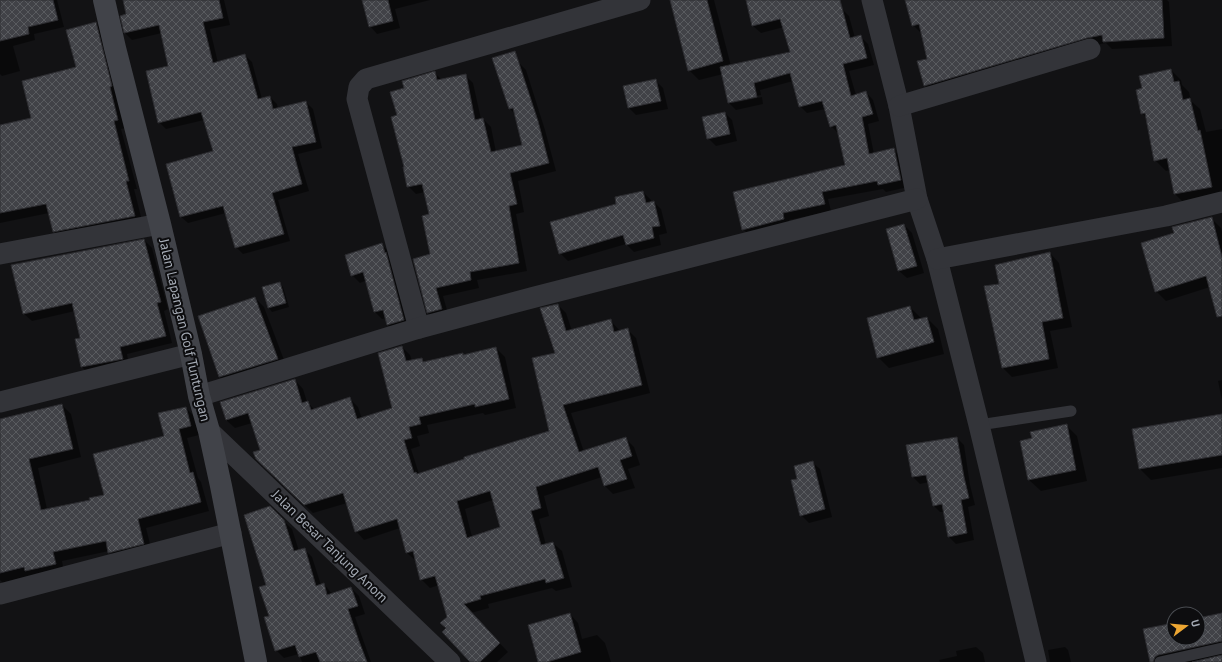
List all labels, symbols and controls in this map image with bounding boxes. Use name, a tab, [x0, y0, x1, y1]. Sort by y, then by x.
street label: Jalan Lapangan Golf Tuntungan	[155, 236, 215, 423]
street label: Jalan Besar Tanjung Anom	[267, 485, 392, 606]
north arrow	[1166, 606, 1206, 646]
text: U	[1188, 618, 1203, 629]

